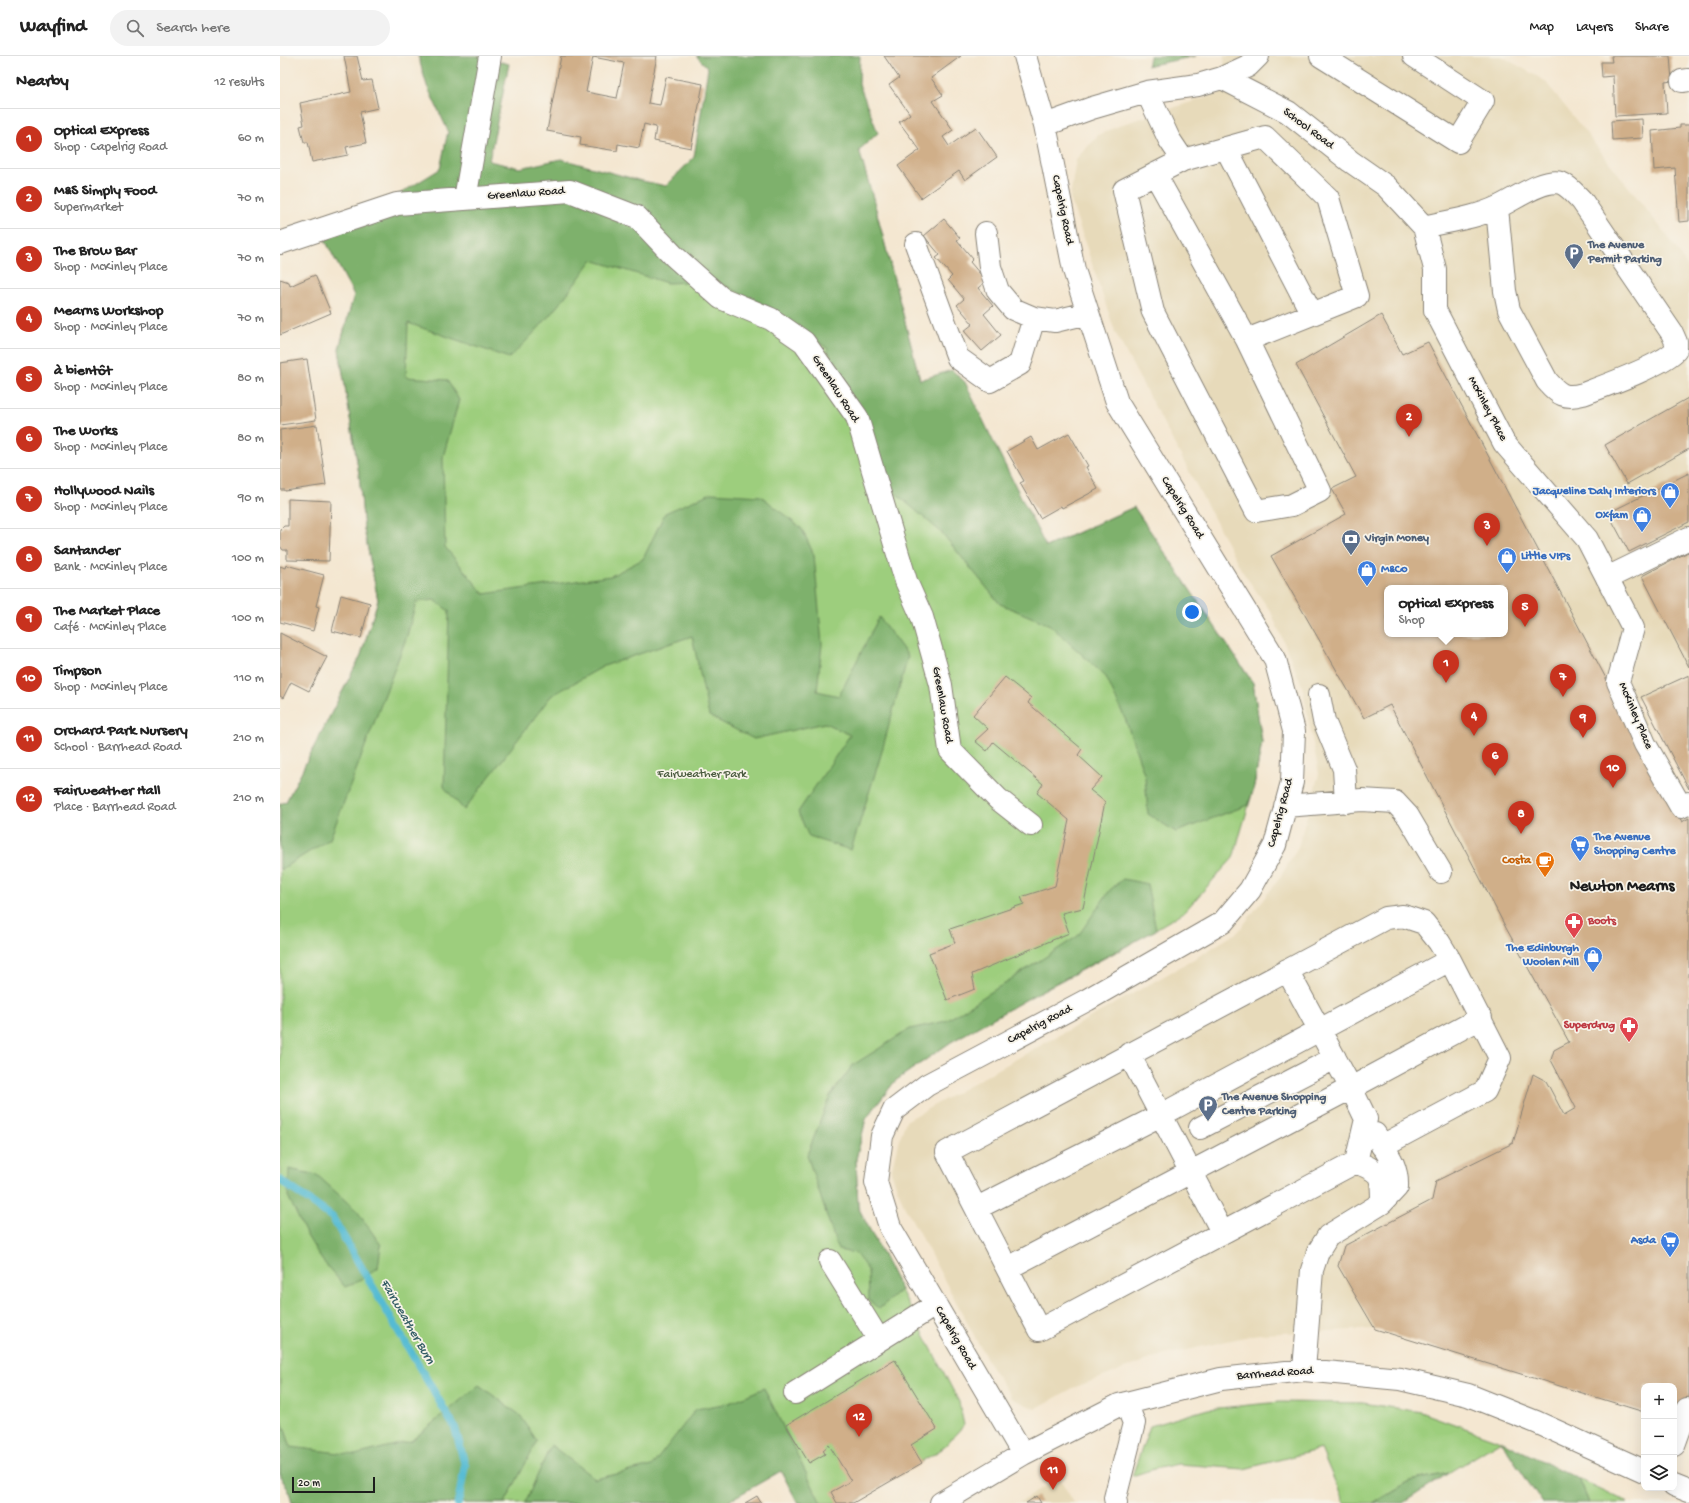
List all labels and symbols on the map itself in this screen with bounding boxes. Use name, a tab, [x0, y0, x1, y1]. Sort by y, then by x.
street label: School Road	[1280, 105, 1337, 153]
street label: Capelrig Road	[1048, 174, 1076, 247]
street label: Greenlaw Road	[487, 184, 566, 204]
place label: The Avenue Permit Parking	[1587, 239, 1662, 267]
parking icon: The Avenue Permit Parking	[1563, 242, 1585, 270]
street label: Greenlaw Road	[808, 353, 863, 426]
street label: McKinley Place	[1464, 374, 1510, 444]
pin: 2	[1396, 404, 1422, 437]
street label: Capelrig Road	[1157, 474, 1207, 542]
shop icon: Jacqueline Daly Interiors	[1659, 481, 1681, 509]
place label: Jacqueline Daly Interiors	[1532, 485, 1657, 499]
shop icon: Oxfam	[1631, 505, 1653, 533]
place label: Oxfam	[1596, 509, 1628, 523]
pin: 3	[1474, 513, 1500, 546]
bank icon: Virgin Money	[1340, 528, 1362, 556]
place label: Virgin Money	[1364, 532, 1429, 546]
shop icon: Little VIPs	[1496, 546, 1518, 574]
place label: Little VIPs	[1521, 550, 1571, 564]
shop icon: M&Co	[1356, 559, 1378, 587]
place label: M&Co	[1381, 563, 1408, 577]
pin: 5	[1512, 594, 1538, 627]
your location	[1182, 602, 1202, 622]
pin: 1	[1433, 650, 1459, 683]
pin: 7	[1550, 664, 1576, 697]
street label: Greenlaw Road	[928, 666, 956, 745]
street label: McKinley Place	[1615, 681, 1656, 752]
pin: 4	[1461, 703, 1487, 736]
pin: 9	[1570, 705, 1596, 738]
pin: 6	[1482, 743, 1508, 776]
pin: 10	[1600, 755, 1626, 788]
park label: Fairweather Park	[656, 768, 748, 782]
street label: Capelrig Road	[1265, 776, 1297, 849]
pin: 8	[1508, 801, 1534, 834]
place label: The Avenue Shopping Centre	[1593, 831, 1677, 859]
supermarket icon: The Avenue Shopping Centre	[1569, 834, 1591, 862]
cafe icon: Costa	[1534, 850, 1556, 878]
place label: Costa	[1501, 854, 1532, 868]
district label: Newton Mearns	[1570, 878, 1675, 897]
pharmacy icon: Boots	[1563, 911, 1585, 939]
place label: Boots	[1587, 915, 1616, 929]
place label: The Edinburgh Woolen Mill	[1506, 942, 1580, 970]
shop icon: The Edinburgh Woolen Mill	[1582, 945, 1604, 973]
street label: Capelrig Road	[1006, 1002, 1075, 1048]
pharmacy icon: Superdrug	[1618, 1015, 1640, 1043]
place label: Superdrug	[1564, 1019, 1615, 1033]
place label: The Avenue Shopping Centre Parking	[1221, 1091, 1326, 1119]
parking icon: The Avenue Shopping Centre Parking	[1197, 1094, 1219, 1122]
supermarket icon: Asda	[1659, 1230, 1681, 1258]
place label: Asda	[1630, 1234, 1657, 1248]
water label: Fairweather Burn	[377, 1277, 438, 1368]
street label: Capelrig Road	[931, 1304, 979, 1373]
street label: Barrhead Road	[1235, 1364, 1315, 1384]
pin: 12	[846, 1404, 872, 1437]
pin: 11	[1040, 1457, 1066, 1490]
scale bar	[292, 1475, 375, 1494]

